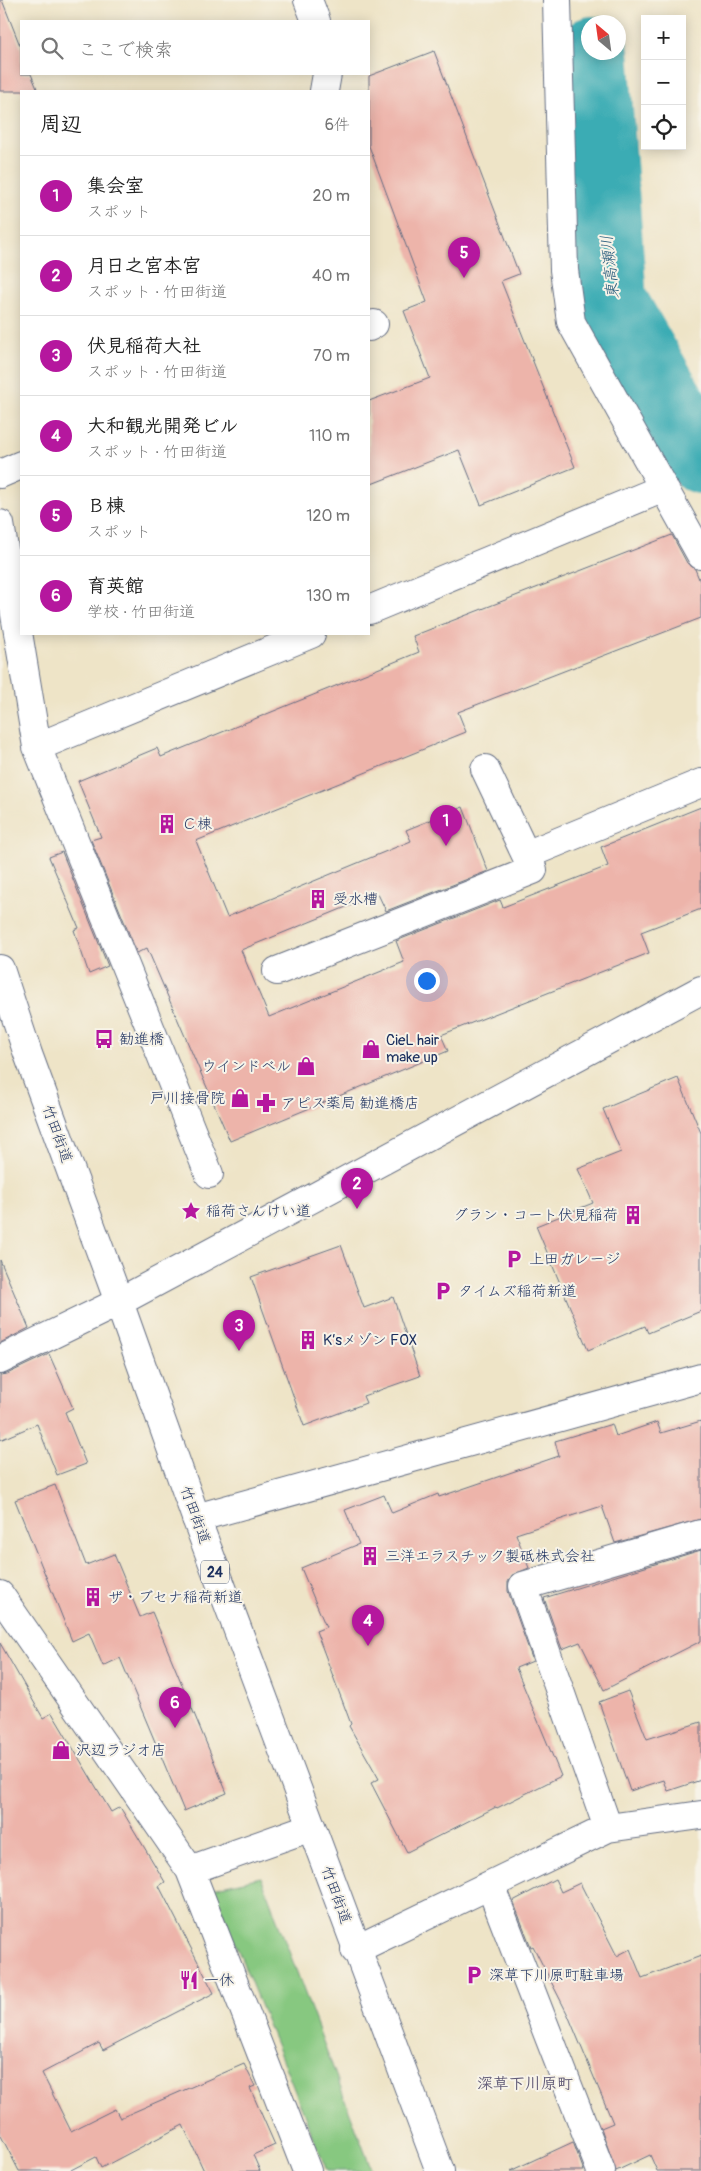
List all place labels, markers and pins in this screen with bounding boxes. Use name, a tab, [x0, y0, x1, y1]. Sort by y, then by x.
pin: 5	[448, 237, 480, 278]
pin: 1	[430, 805, 462, 846]
building icon: Ｃ棟	[156, 813, 178, 835]
place label: Ｃ棟	[182, 815, 212, 834]
building icon: 受水槽	[307, 888, 329, 910]
place label: 受水槽	[333, 890, 378, 909]
bus stop icon: 勧進橋	[93, 1028, 115, 1050]
place label: 勧進橋	[119, 1030, 164, 1049]
place label: CieL hair make up	[386, 1031, 440, 1067]
shop icon: CieL hair make up	[360, 1038, 382, 1060]
shop icon: ウインドベル	[295, 1055, 317, 1077]
place label: ウインドベル	[202, 1057, 291, 1076]
shop icon: 戸川接骨院	[229, 1087, 251, 1109]
place label: 戸川接骨院	[150, 1089, 225, 1108]
pharmacy icon: アピス薬局 勧進橋店	[255, 1092, 277, 1114]
place label: アピス薬局 勧進橋店	[281, 1094, 419, 1113]
pin: 2	[341, 1168, 373, 1209]
place icon: 稲荷さんけい道	[180, 1200, 202, 1222]
place label: 稲荷さんけい道	[206, 1202, 311, 1221]
building icon: グラン・コート伏見稲荷	[622, 1204, 644, 1226]
place label: グラン・コート伏見稲荷	[453, 1206, 618, 1225]
parking icon: 上田ガレージ	[503, 1248, 525, 1270]
place label: 上田ガレージ	[529, 1250, 620, 1269]
parking icon: タイムズ稲荷新道	[432, 1280, 454, 1302]
place label: タイムズ稲荷新道	[458, 1282, 577, 1301]
pin: 3	[223, 1310, 255, 1351]
building icon: K’sメゾン FOX	[297, 1329, 319, 1351]
place label: K’sメゾン FOX	[323, 1331, 417, 1350]
building icon: 三洋エラスチック製砥株式会社	[359, 1545, 381, 1567]
place label: 三洋エラスチック製砥株式会社	[385, 1547, 595, 1566]
building icon: ザ・ブセナ稲荷新道	[82, 1586, 104, 1608]
place label: ザ・ブセナ稲荷新道	[108, 1588, 243, 1607]
pin: 4	[352, 1605, 384, 1646]
pin: 6	[159, 1687, 191, 1728]
shop icon: 沢辺ラジオ店	[50, 1739, 72, 1761]
place label: 沢辺ラジオ店	[76, 1741, 166, 1760]
parking icon: 深草下川原町駐車場	[463, 1964, 485, 1986]
place label: 深草下川原町駐車場	[489, 1966, 624, 1985]
restaurant icon: 一休	[178, 1969, 200, 1991]
place label: 一休	[204, 1971, 234, 1990]

